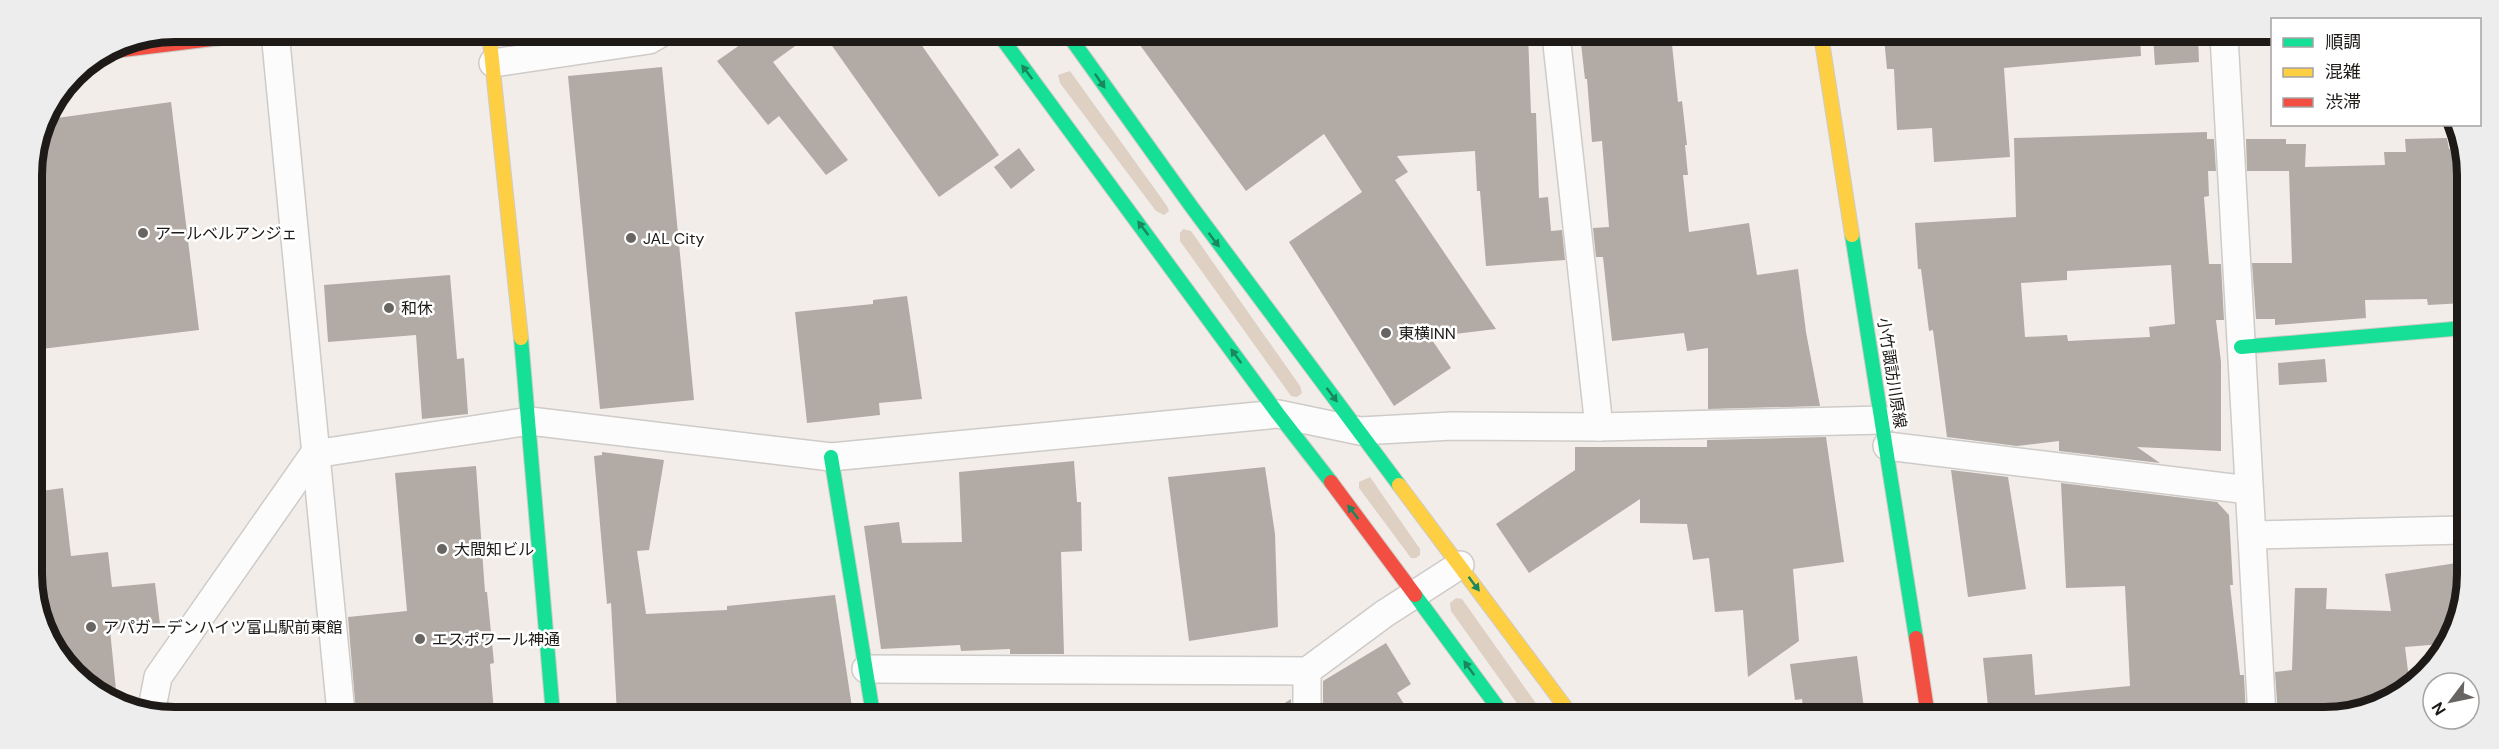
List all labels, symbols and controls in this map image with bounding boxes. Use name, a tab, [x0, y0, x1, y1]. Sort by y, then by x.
legend	[2271, 18, 2481, 126]
text: 順調	[2325, 30, 2361, 54]
text: 混雑	[2325, 60, 2361, 84]
one-way arrow	[1021, 64, 1033, 80]
one-way arrow	[1094, 74, 1106, 89]
text: 渋滞	[2325, 90, 2361, 114]
one-way arrow	[1137, 221, 1149, 237]
place label: アールベルアンジェ	[155, 223, 297, 244]
marker: アールベルアンジェ	[136, 226, 150, 240]
place label: JAL City	[643, 228, 704, 249]
marker: JAL City	[624, 231, 638, 245]
one-way arrow	[1208, 231, 1220, 247]
place label: 和休	[401, 298, 433, 319]
marker: 和休	[382, 301, 396, 315]
street label: 小竹諏訪川原線	[1873, 316, 1911, 430]
place label: 東横INN	[1398, 323, 1456, 344]
marker: 東横INN	[1379, 326, 1393, 340]
one-way arrow	[1230, 348, 1242, 364]
one-way arrow	[1326, 387, 1338, 402]
one-way arrow	[1348, 504, 1360, 519]
place label: 大間知ビル	[454, 539, 534, 560]
marker: 大間知ビル	[435, 542, 449, 556]
one-way arrow	[1468, 577, 1480, 592]
place label: アパガーデンハイツ富山駅前東館	[103, 617, 342, 638]
marker: アパガーデンハイツ富山駅前東館	[84, 620, 98, 634]
place label: エスポワール神通	[432, 629, 560, 650]
marker: エスポワール神通	[413, 632, 427, 646]
one-way arrow	[1464, 661, 1476, 676]
north arrow	[2421, 671, 2481, 731]
text: N	[2427, 698, 2451, 719]

